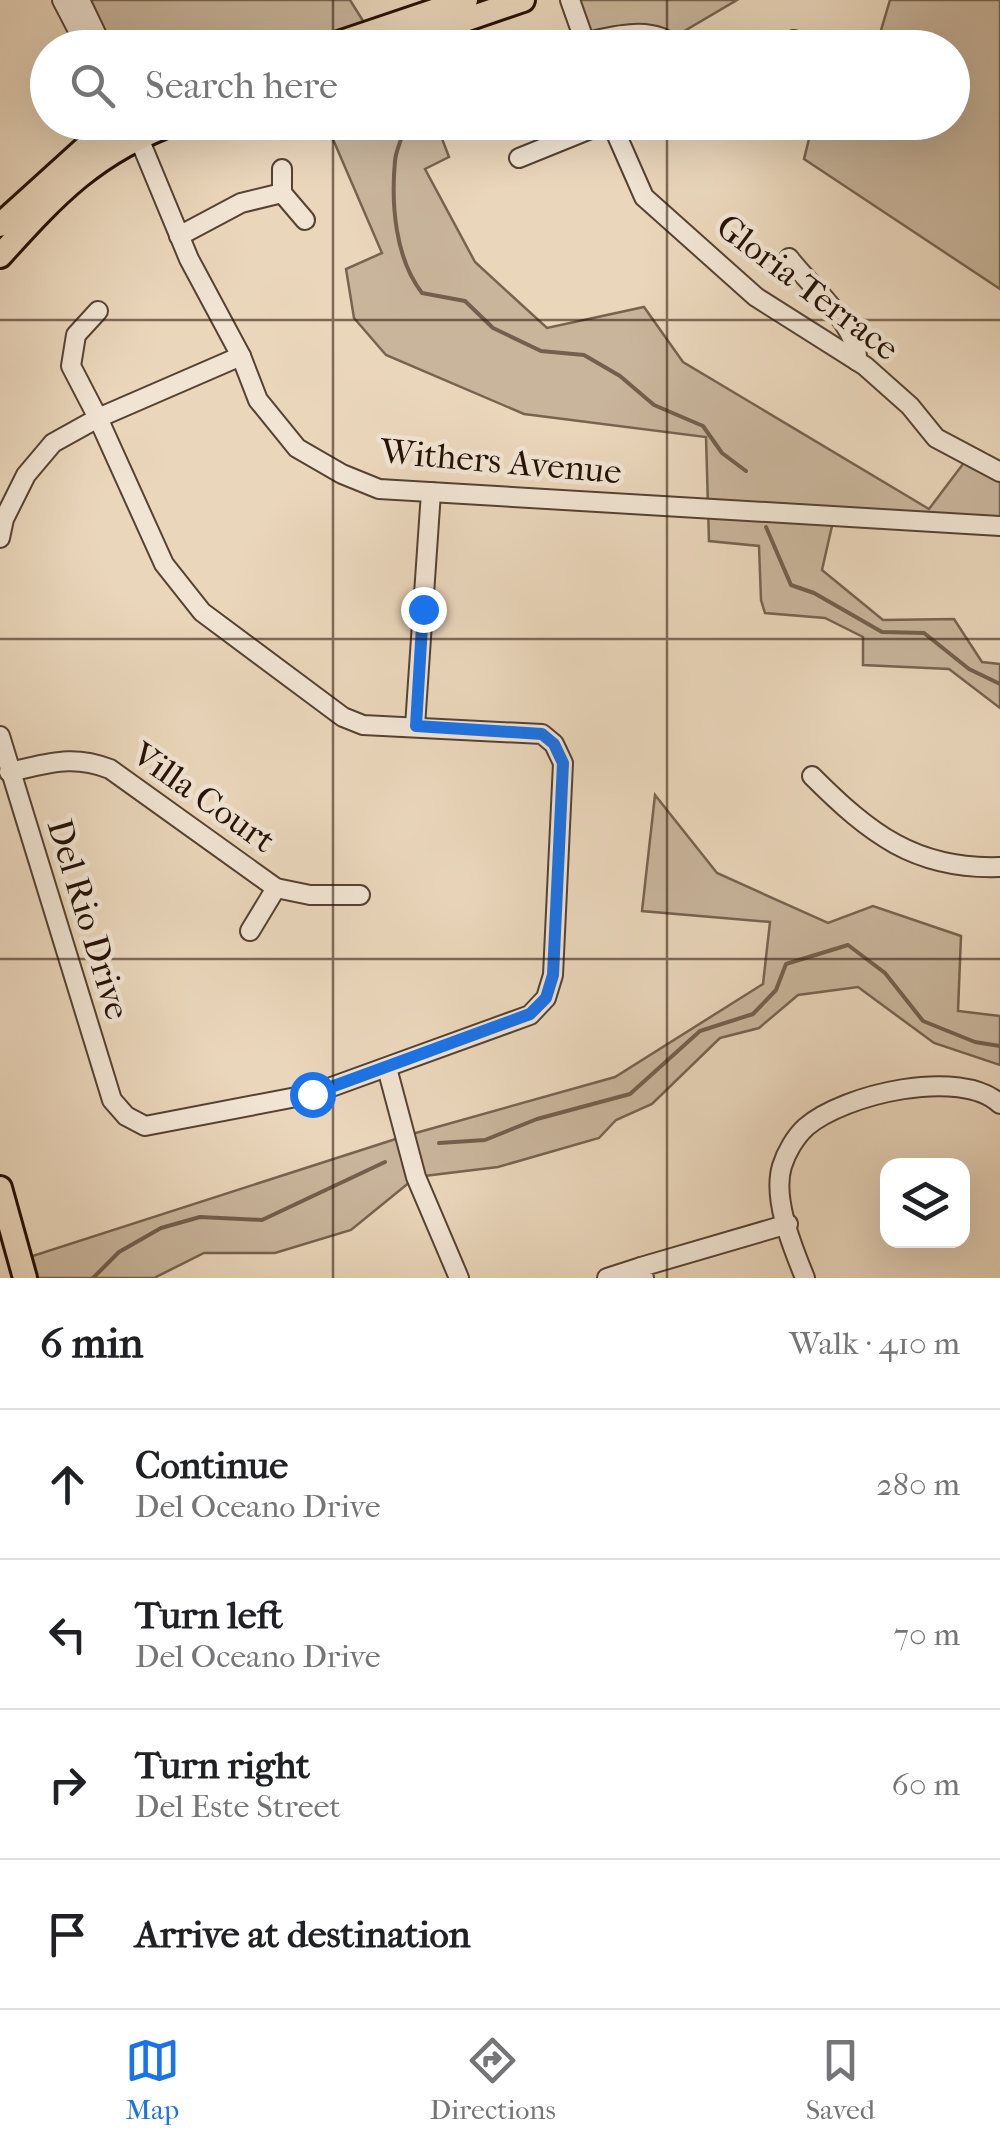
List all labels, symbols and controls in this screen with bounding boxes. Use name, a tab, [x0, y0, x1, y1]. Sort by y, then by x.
search box	[30, 30, 970, 140]
icon: search	[65, 58, 120, 113]
text: Search here	[145, 63, 338, 108]
street label: Gloria Terrace	[709, 206, 907, 369]
street label: Withers Avenue	[378, 430, 623, 492]
route end	[401, 587, 447, 633]
street label: Villa Court	[124, 733, 283, 862]
street label: Del Rio Drive	[39, 814, 138, 1024]
route start	[290, 1072, 336, 1118]
map controls	[880, 1158, 970, 1248]
button: layers	[880, 1158, 970, 1248]
text: 6 min	[40, 1319, 143, 1368]
text: Walk · 410 m	[789, 1325, 960, 1362]
text: Continue	[135, 1443, 288, 1488]
icon: ahead	[40, 1457, 95, 1512]
text: 280 m	[876, 1466, 960, 1503]
text: Del Oceano Drive	[135, 1488, 381, 1525]
text: Turn left	[135, 1593, 283, 1638]
icon: left	[40, 1607, 95, 1662]
text: 70 m	[894, 1616, 960, 1653]
text: Del Oceano Drive	[135, 1638, 381, 1675]
text: Turn right	[135, 1743, 310, 1788]
icon: right	[40, 1757, 95, 1812]
text: 60 m	[892, 1766, 960, 1803]
text: Del Este Street	[135, 1788, 341, 1825]
icon: arrive	[40, 1907, 95, 1962]
text: Arrive at destination	[135, 1912, 471, 1957]
tab: Map	[125, 2033, 180, 2126]
tab: Directions	[430, 2033, 556, 2126]
tab: Saved	[806, 2033, 875, 2126]

